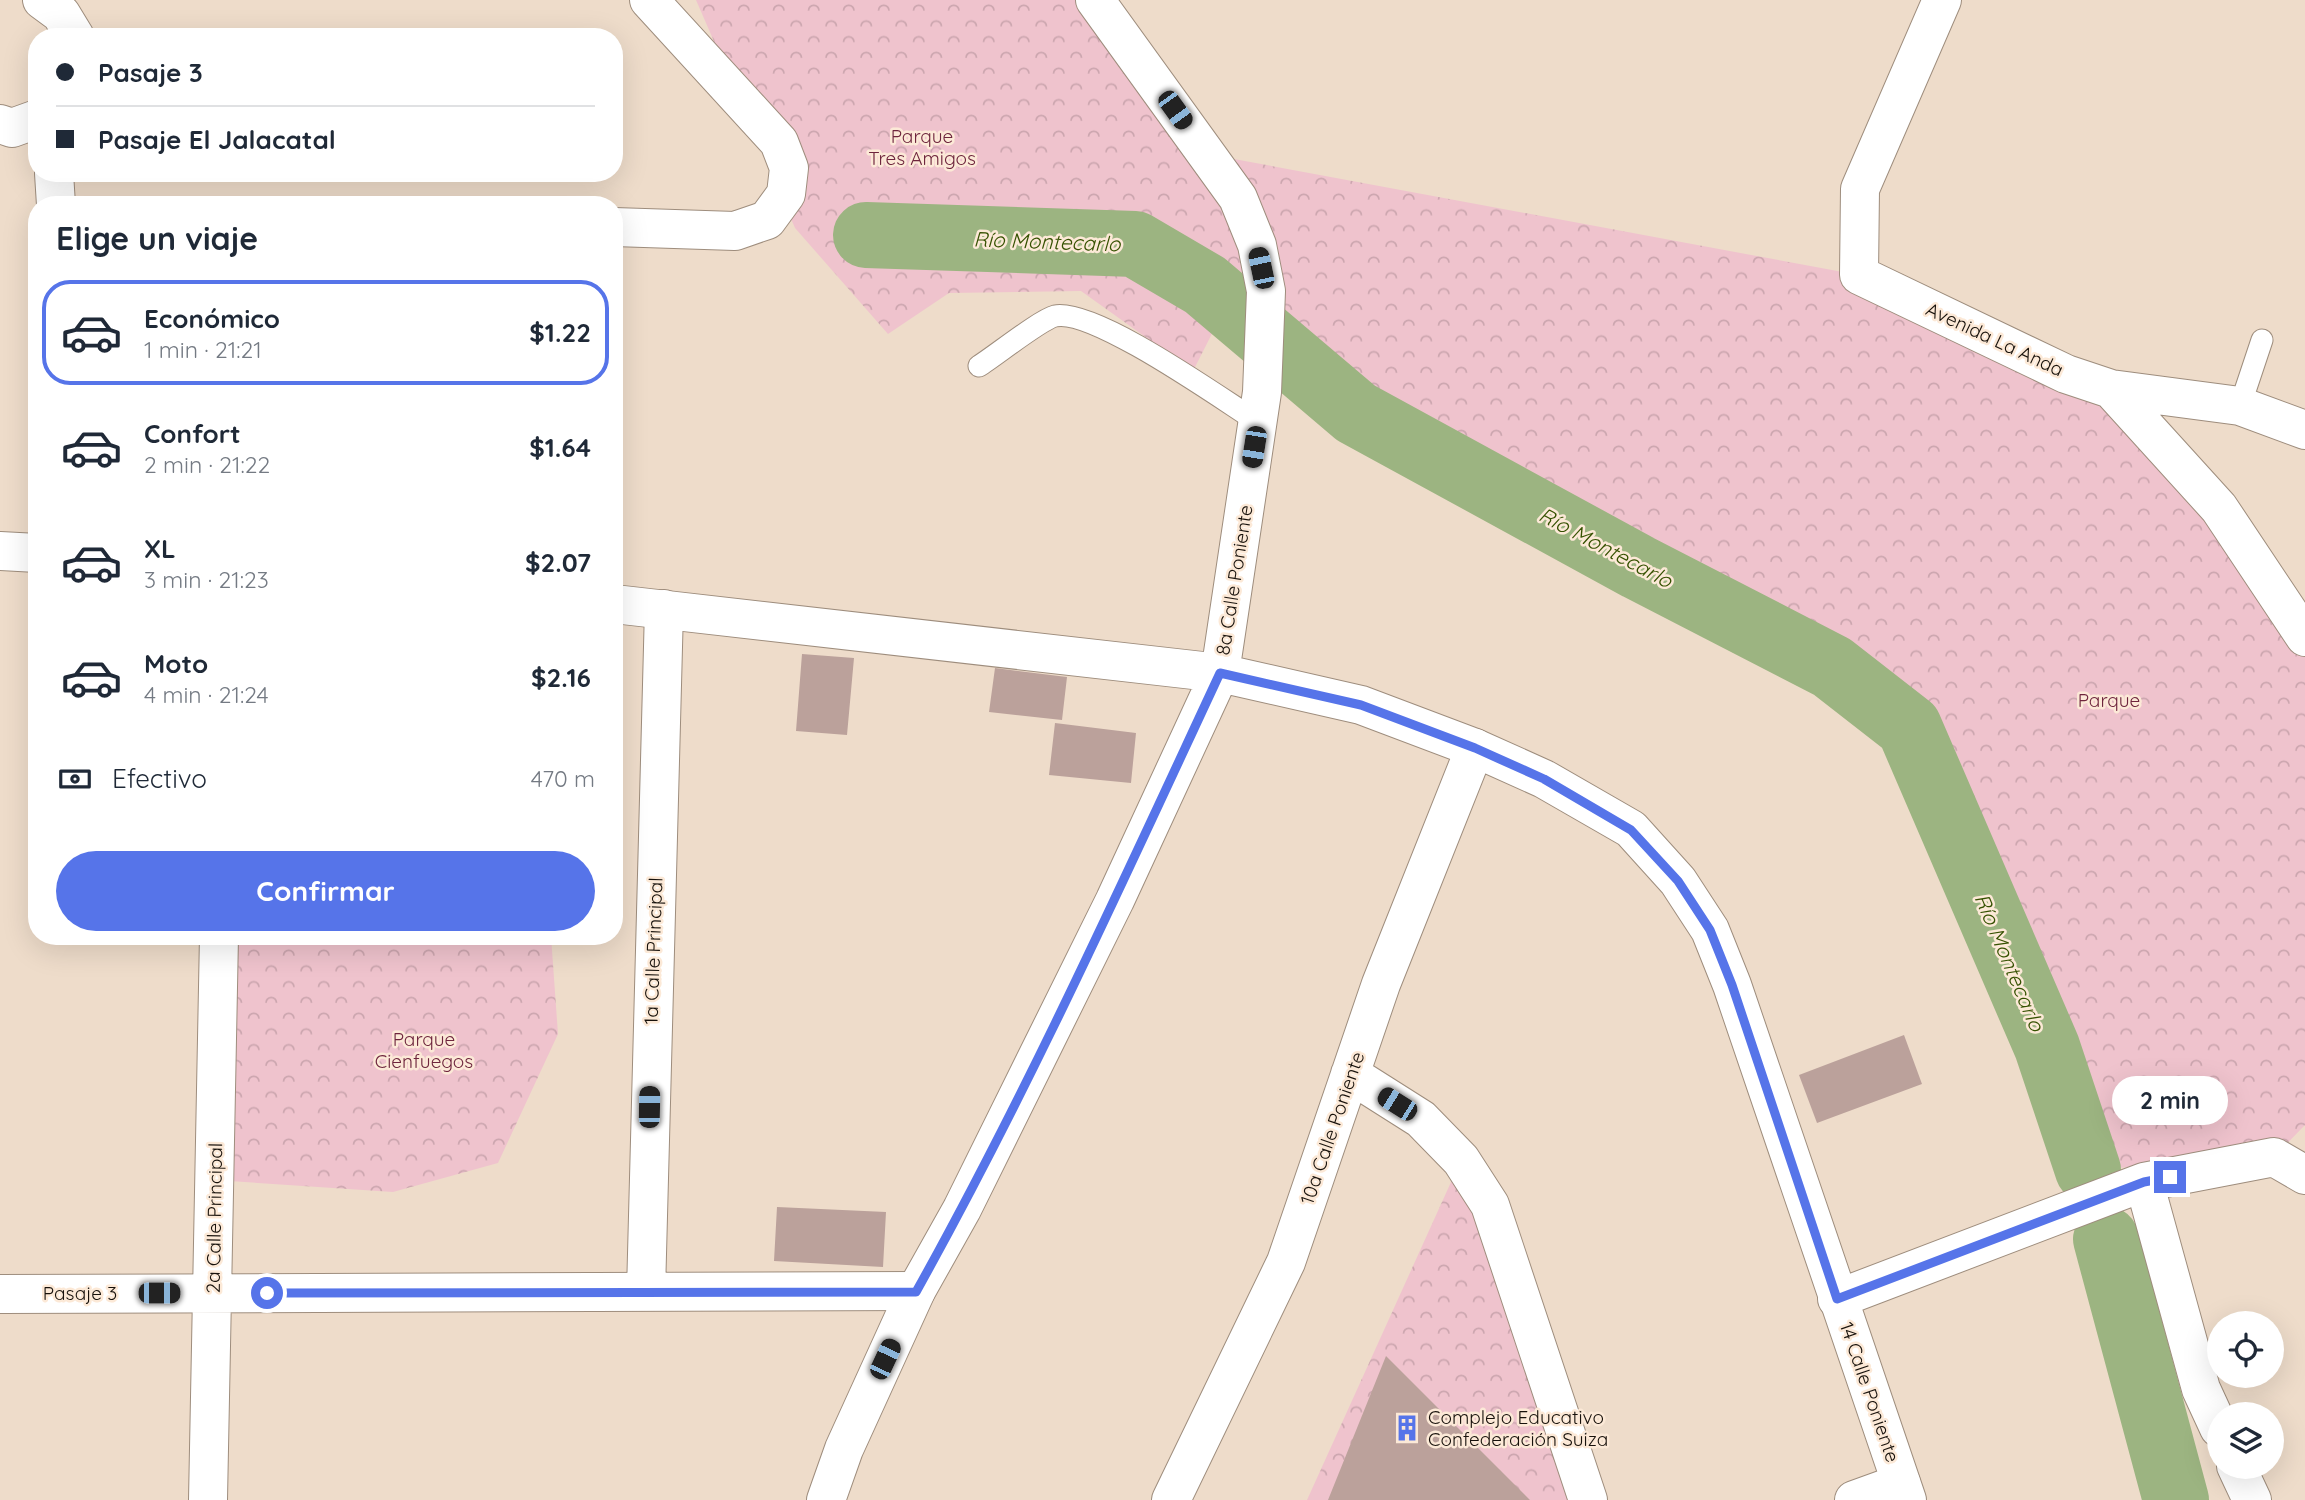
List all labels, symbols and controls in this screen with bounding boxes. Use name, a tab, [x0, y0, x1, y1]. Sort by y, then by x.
text: Pasaje 3	[98, 56, 203, 89]
car	[1155, 87, 1196, 133]
text: Pasaje El Jalacatal	[98, 123, 336, 156]
park label: Parque Tres Amigos	[868, 124, 976, 170]
text: Elige un viaje	[56, 218, 258, 258]
water label: Río Montecarlo	[973, 225, 1122, 257]
car	[1247, 245, 1276, 291]
street label: Avenida La Anda	[1922, 297, 2068, 381]
icon: car	[60, 301, 123, 364]
text: Económico	[144, 302, 280, 335]
text: $1.22	[529, 316, 591, 349]
text: 1 min · 21:21	[144, 335, 262, 364]
icon: car	[60, 416, 123, 479]
text: Confort	[144, 417, 241, 450]
car	[1241, 425, 1268, 469]
text: $1.64	[529, 431, 591, 464]
text: 2 min · 21:22	[144, 450, 270, 479]
water label: Río Montecarlo	[1535, 501, 1678, 594]
street label: 8a Calle Poniente	[1210, 503, 1258, 657]
icon: car	[60, 531, 123, 594]
text: XL	[144, 532, 176, 565]
text: $2.07	[525, 546, 591, 579]
text: 3 min · 21:23	[144, 565, 269, 594]
icon: car	[60, 646, 123, 709]
text: Moto	[144, 647, 208, 680]
text: $2.16	[531, 661, 591, 694]
text: 4 min · 21:24	[144, 680, 269, 709]
park label: Parque	[2078, 688, 2140, 712]
icon: cash	[56, 760, 94, 798]
text: Efectivo	[112, 762, 207, 795]
text: 470 m	[531, 764, 595, 793]
button: Confirmar	[56, 851, 595, 931]
street label: 1a Calle Principal	[638, 877, 668, 1025]
water label: Río Montecarlo	[1969, 889, 2051, 1036]
park label: Parque Cienfuegos	[375, 1027, 473, 1073]
street label: 10a Calle Poniente	[1295, 1049, 1369, 1207]
callout: 2 min	[2112, 1076, 2228, 1124]
car	[1374, 1084, 1421, 1124]
car	[639, 1086, 660, 1128]
text: 2 min	[2140, 1086, 2200, 1115]
street label: 2a Calle Principal	[201, 1142, 227, 1294]
route end	[2154, 1161, 2186, 1193]
route start	[251, 1277, 283, 1309]
street label: Pasaje 3	[43, 1281, 117, 1305]
car	[139, 1283, 181, 1304]
map controls	[2207, 1311, 2284, 1479]
button: locate	[2207, 1311, 2284, 1388]
street label: 14 Calle Poniente	[1835, 1319, 1905, 1465]
car	[867, 1336, 904, 1382]
button: layers	[2207, 1402, 2284, 1479]
place label: Complejo Educativo Confederación Suiza	[1428, 1405, 1608, 1451]
building icon: Complejo Educativo Confederación Suiza	[1392, 1413, 1422, 1443]

